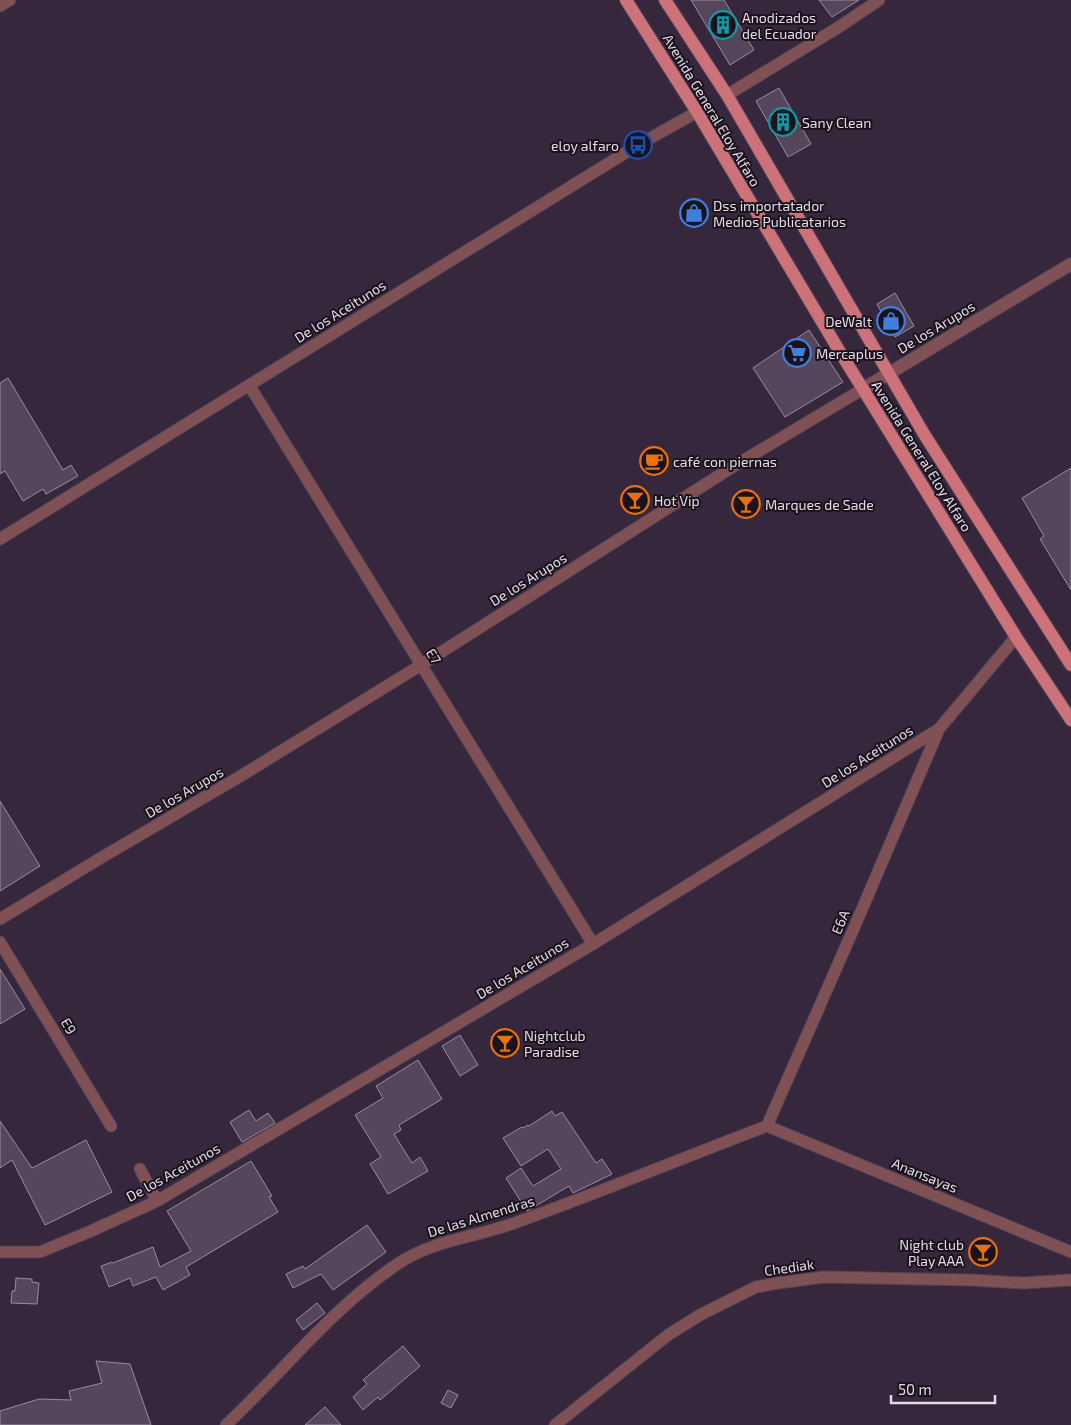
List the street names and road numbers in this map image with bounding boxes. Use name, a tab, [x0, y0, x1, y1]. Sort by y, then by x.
street label: Avenida General Eloy Alfaro	[660, 31, 764, 189]
street label: De los Aceitunos	[291, 276, 389, 346]
street label: De los Arupos	[894, 297, 978, 357]
street label: Avenida General Eloy Alfaro	[868, 377, 976, 535]
street label: De los Arupos	[486, 549, 570, 609]
street label: E7	[423, 645, 445, 667]
street label: De los Aceitunos	[818, 721, 916, 791]
street label: De los Arupos	[142, 763, 226, 821]
street label: E6A	[827, 907, 853, 937]
street label: De los Aceitunos	[473, 934, 571, 1002]
street label: E9	[58, 1015, 80, 1037]
street label: De los Aceitunos	[123, 1139, 223, 1205]
street label: Anansayas	[890, 1154, 960, 1196]
street label: De las Almendras	[425, 1192, 537, 1240]
street label: Chediak	[763, 1255, 815, 1279]

